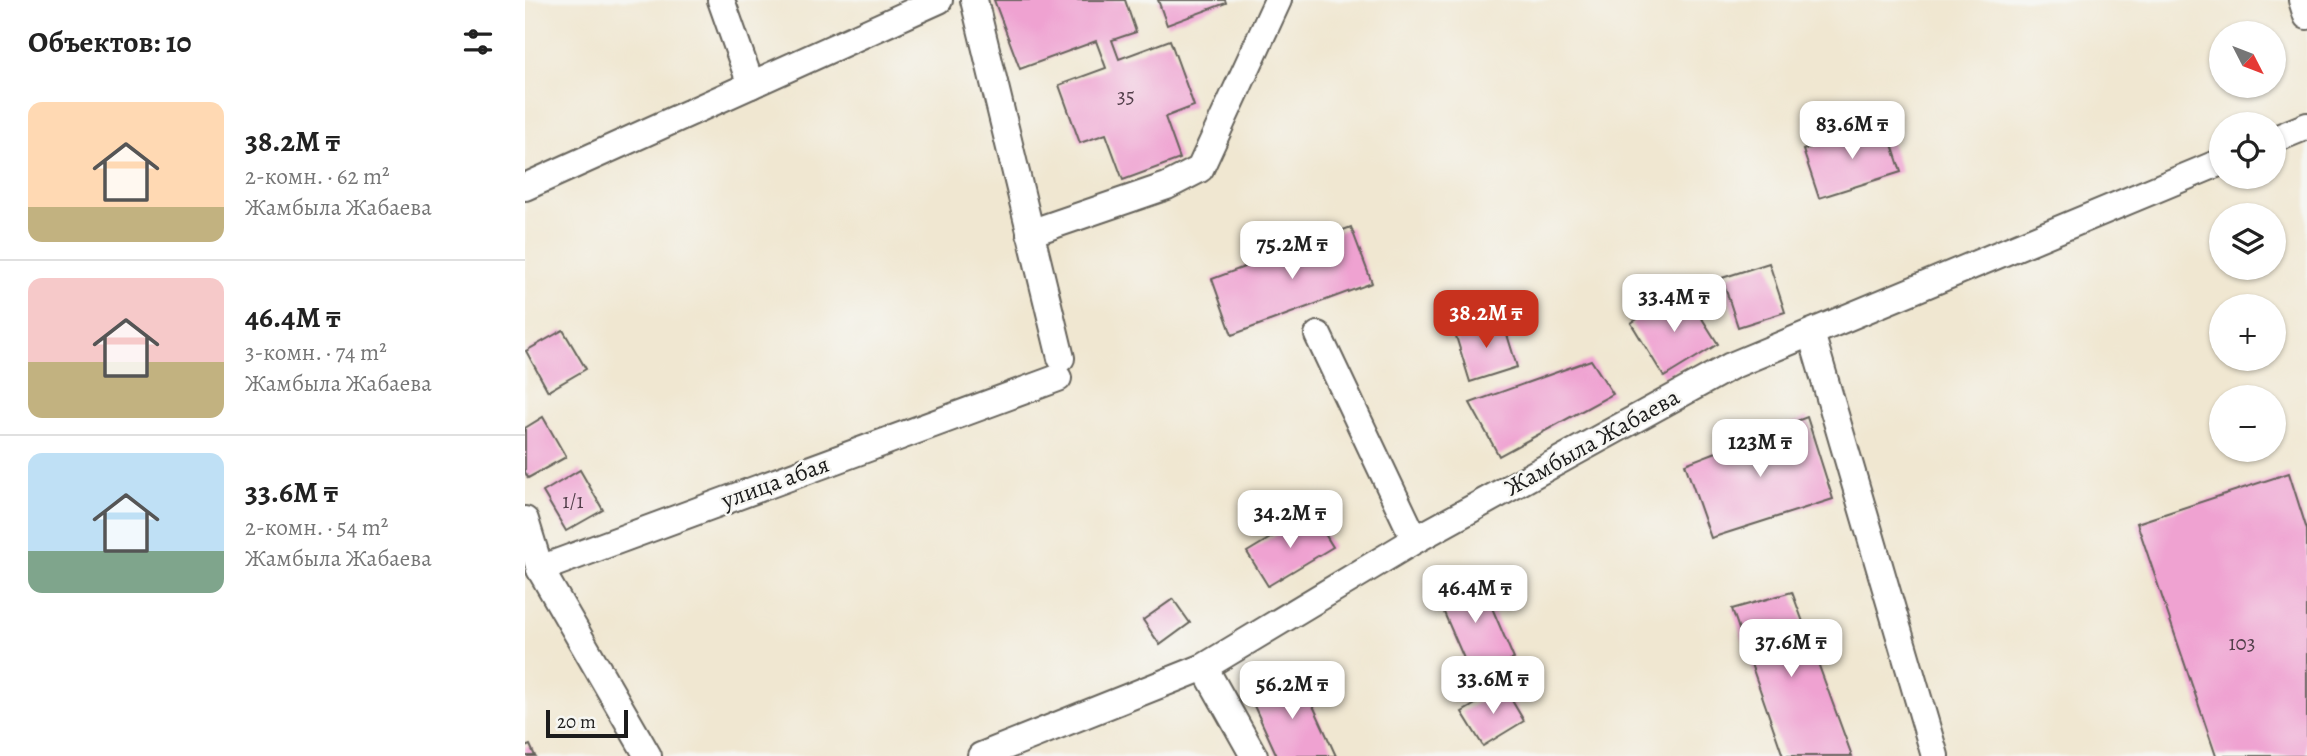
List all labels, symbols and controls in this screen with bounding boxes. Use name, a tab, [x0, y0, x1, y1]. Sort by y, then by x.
north arrow	[2209, 21, 2285, 98]
map controls	[2209, 21, 2286, 462]
text: Объектов: 10	[28, 22, 191, 62]
icon: filters	[459, 23, 497, 61]
house number: 35	[1117, 82, 1135, 110]
pin: 83.6M ₸	[1787, 102, 1917, 161]
text: 83.6M ₸	[1816, 108, 1888, 139]
button: locate	[2209, 112, 2286, 189]
text: 38.2M ₸	[245, 121, 340, 161]
icon: home	[84, 130, 168, 214]
text: 2-комн. · 62 m²	[245, 161, 390, 192]
text: Жамбыла Жабаева	[245, 192, 432, 223]
button: layers	[2209, 203, 2286, 280]
pin: 75.2M ₸	[1227, 222, 1357, 281]
text: 75.2M ₸	[1256, 228, 1328, 259]
pin: 33.4M ₸	[1609, 274, 1739, 334]
text: 33.4M ₸	[1638, 281, 1710, 312]
pin: 38.2M ₸	[1421, 290, 1551, 350]
button: +	[2209, 294, 2286, 371]
text: 46.4M ₸	[245, 297, 341, 337]
text: 38.2M ₸	[1450, 297, 1522, 328]
icon: home	[84, 306, 168, 390]
text: 3-комн. · 74 m²	[245, 337, 387, 368]
text: Жамбыла Жабаева	[245, 368, 432, 399]
street label: Жамбыла Жабаева	[1499, 381, 1685, 503]
button: −	[2209, 385, 2286, 462]
pin: 123M ₸	[1703, 420, 1817, 479]
text: 123M ₸	[1728, 426, 1792, 457]
street label: улица абая	[716, 448, 833, 517]
text: 33.6M ₸	[245, 472, 338, 512]
icon: home	[84, 481, 168, 565]
house number: 1/1	[562, 487, 584, 515]
pin: 34.2M ₸	[1225, 490, 1355, 550]
text: 34.2M ₸	[1254, 497, 1326, 528]
text: 2-комн. · 54 m²	[245, 512, 388, 543]
text: Жамбыла Жабаева	[245, 543, 432, 574]
pin: 46.4M ₸	[1410, 566, 1540, 625]
text: 46.4M ₸	[1438, 572, 1512, 603]
pin: 37.6M ₸	[1726, 620, 1856, 679]
text: 37.6M ₸	[1755, 626, 1827, 657]
house number: 103	[2228, 629, 2256, 657]
pin: 33.6M ₸	[1428, 656, 1558, 716]
pin: 56.2M ₸	[1227, 662, 1357, 721]
text: 33.6M ₸	[1457, 663, 1529, 694]
text: 56.2M ₸	[1256, 668, 1328, 699]
scale bar	[546, 707, 628, 739]
text: 20 m	[557, 709, 596, 735]

